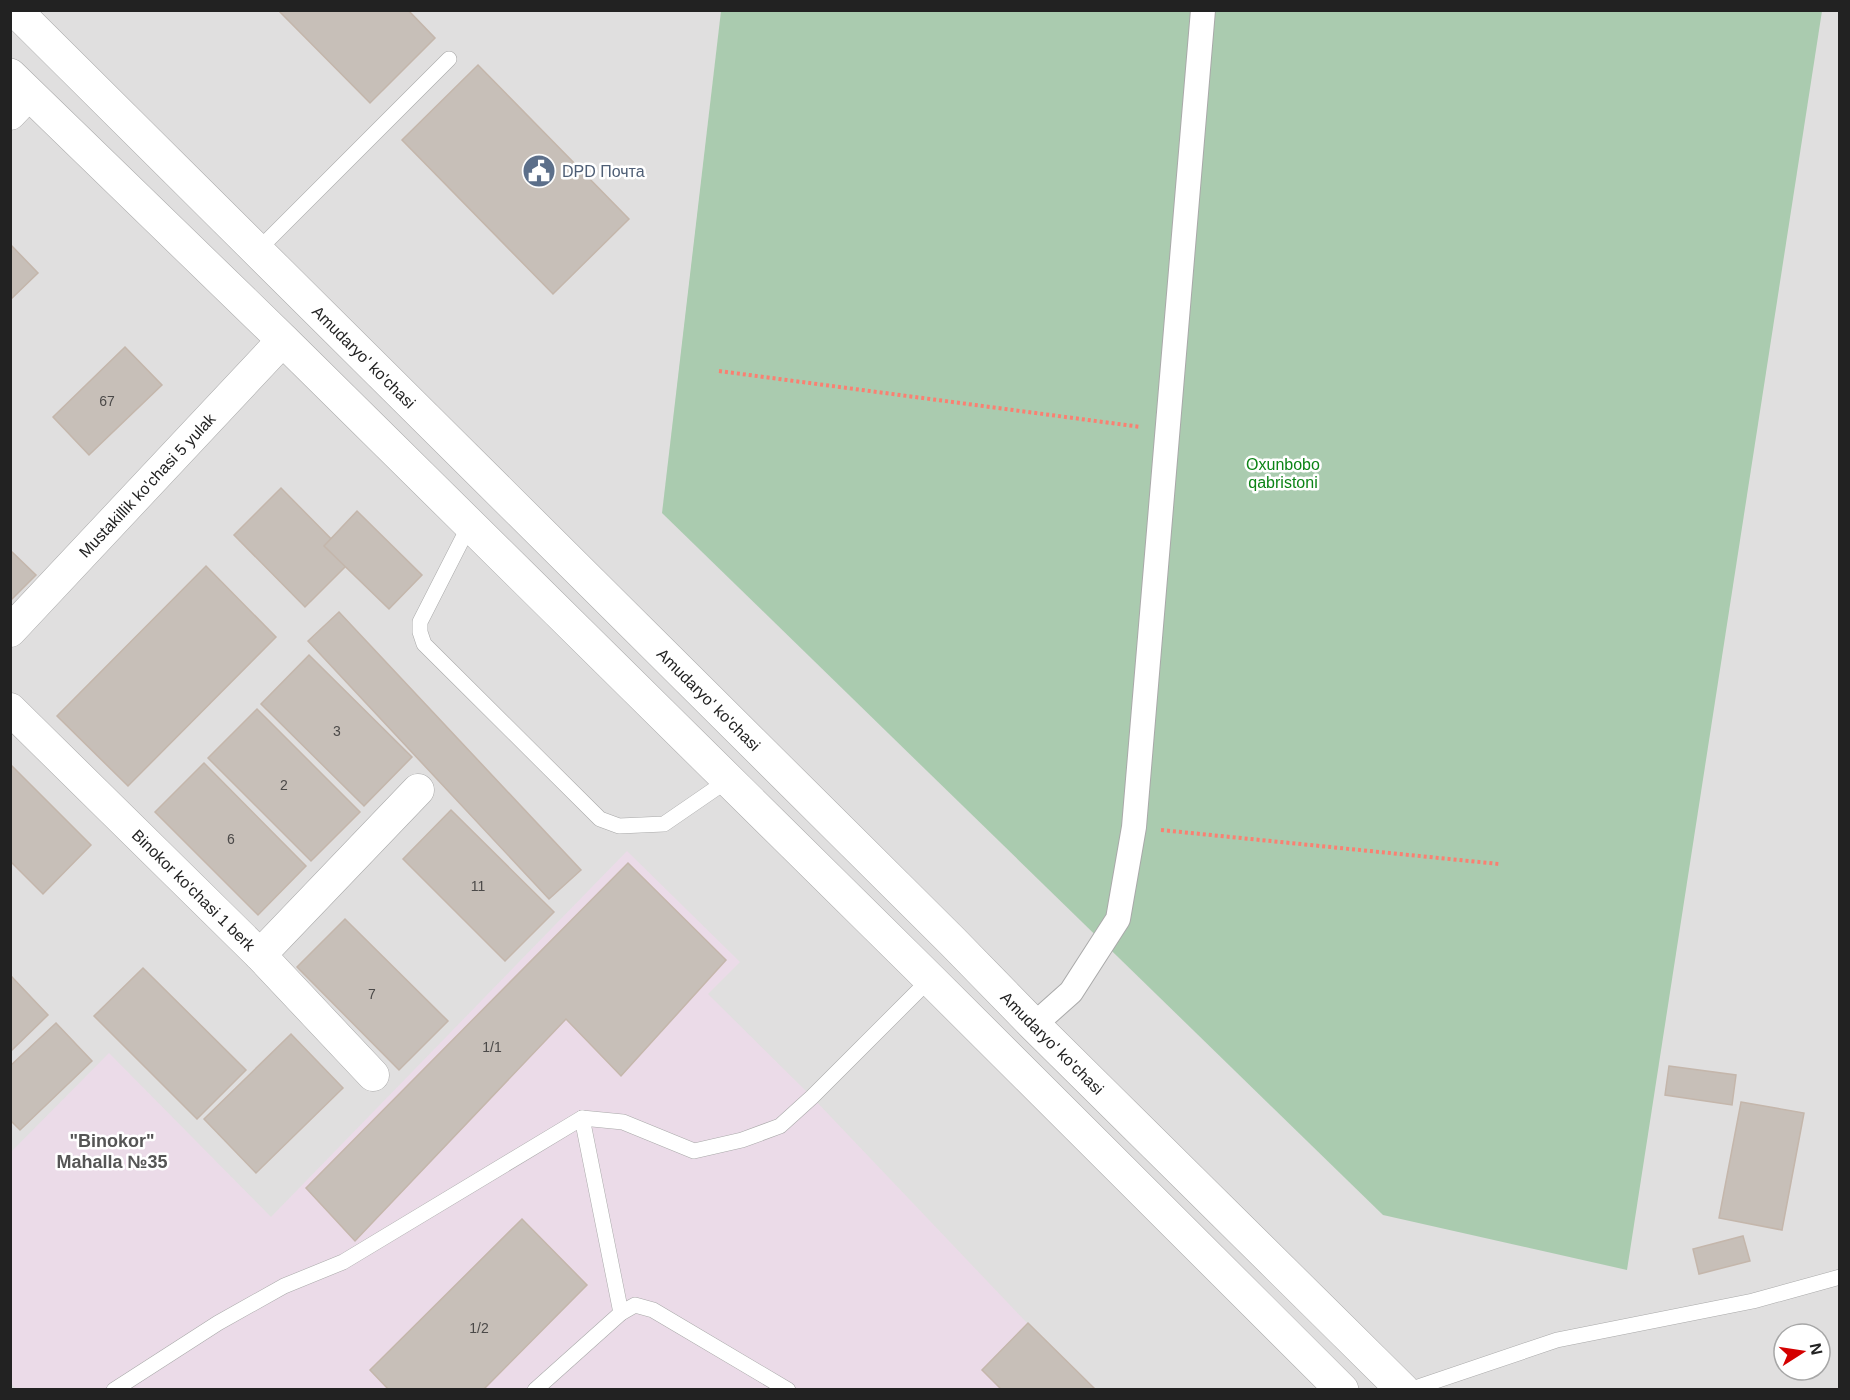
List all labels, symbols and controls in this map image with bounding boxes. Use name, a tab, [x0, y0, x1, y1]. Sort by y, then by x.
public building icon: DPD Почта	[521, 153, 557, 189]
place label: DPD Почта	[562, 163, 645, 180]
street label: Amudaryo' ko'chasi	[309, 302, 419, 411]
house number: 67	[99, 393, 115, 409]
street label: Mustakillik ko'chasi 5 yulak	[75, 409, 219, 561]
park label: Oxunbobo qabristoni	[1246, 456, 1320, 491]
street label: Amudaryo' ko'chasi	[654, 645, 764, 754]
house number: 3	[333, 723, 341, 739]
house number: 2	[280, 777, 288, 793]
street label: Binokor ko'chasi 1 berk	[129, 826, 259, 955]
house number: 6	[227, 831, 235, 847]
house number: 11	[471, 878, 485, 894]
house number: 7	[368, 986, 376, 1002]
street label: Amudaryo' ko'chasi	[998, 988, 1107, 1098]
house number: 1/1	[482, 1039, 502, 1055]
district label: "Binokor" Mahalla №35	[56, 1131, 168, 1172]
house number: 1/2	[469, 1320, 489, 1336]
north arrow	[1772, 1322, 1832, 1382]
text: N	[1807, 1342, 1826, 1356]

